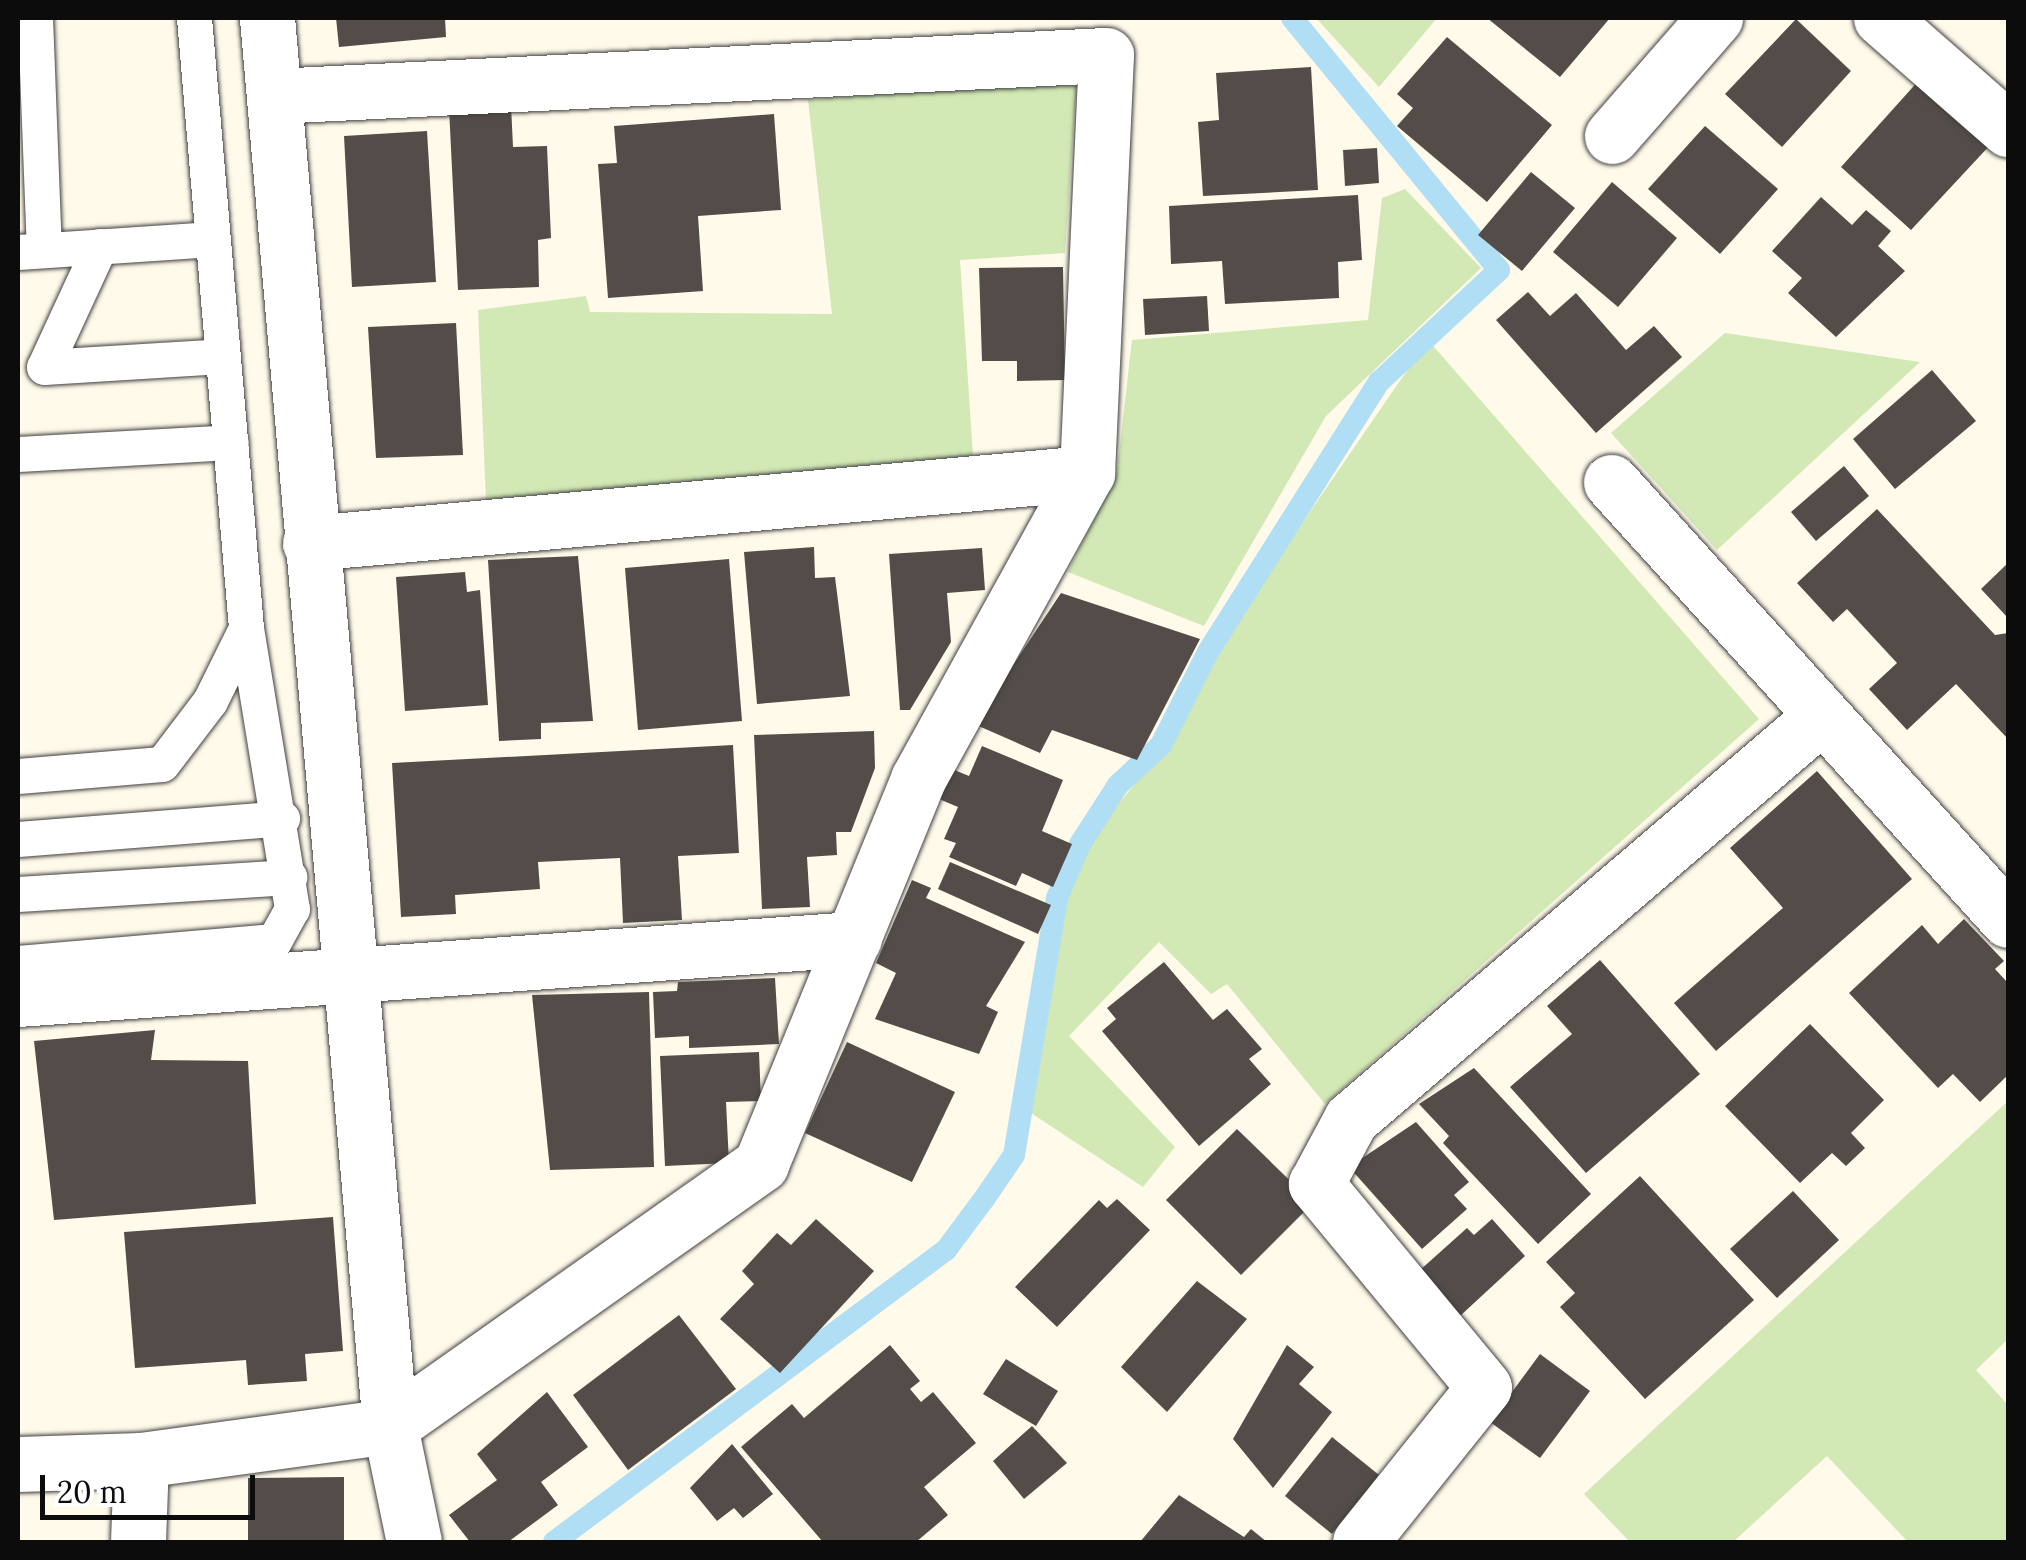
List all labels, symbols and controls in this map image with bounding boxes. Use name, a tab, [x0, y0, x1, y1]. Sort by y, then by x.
scale bar	[45, 1455, 260, 1517]
text: 20 m	[57, 1473, 126, 1511]

